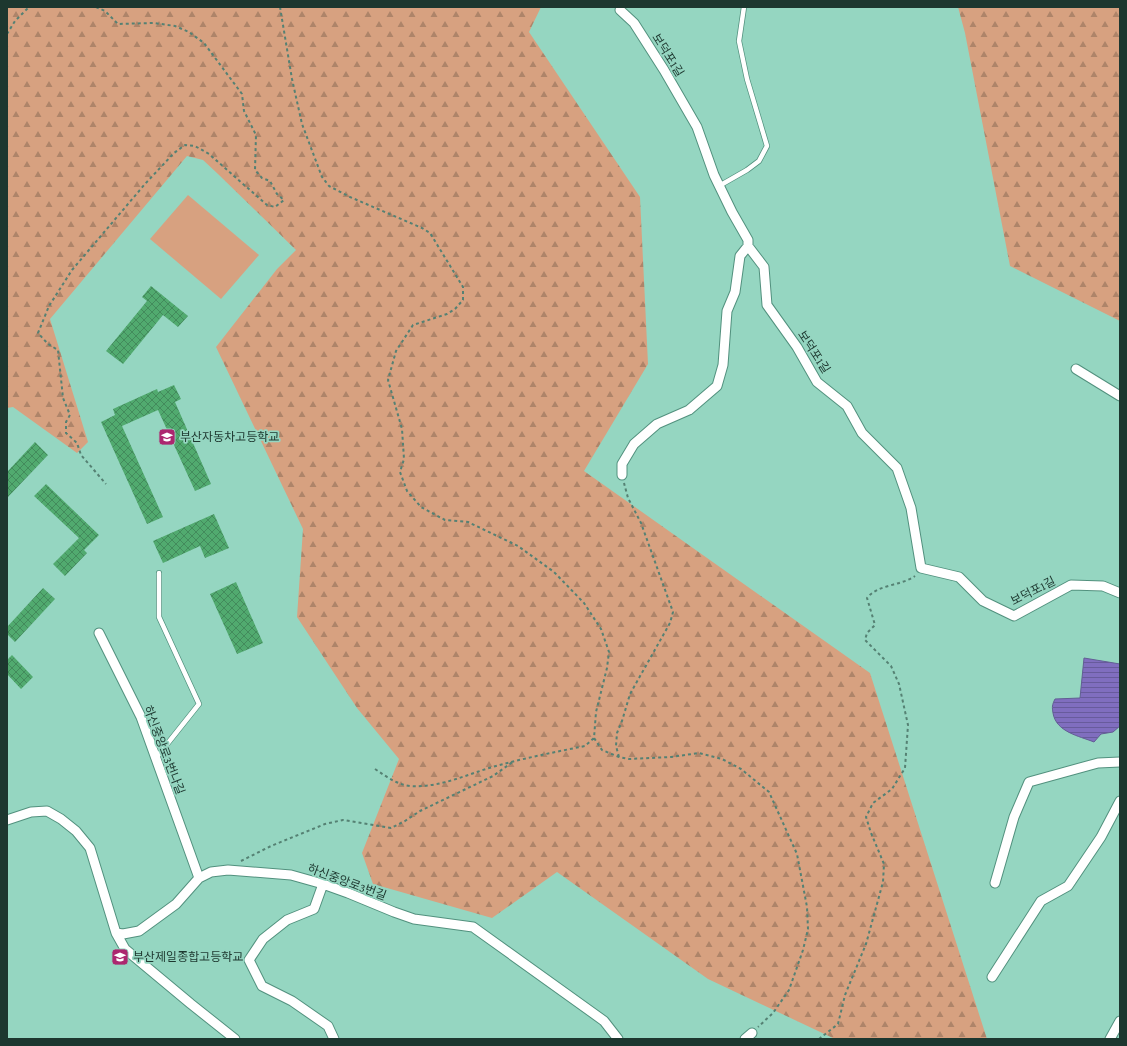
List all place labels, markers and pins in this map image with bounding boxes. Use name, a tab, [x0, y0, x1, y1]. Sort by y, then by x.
school or university icon: 부산자동차고등학교	[157, 427, 177, 447]
place label: 부산자동차고등학교	[180, 430, 279, 444]
school or university icon: 부산제일종합고등학교	[110, 947, 130, 967]
place label: 부산제일종합고등학교	[133, 950, 243, 964]

